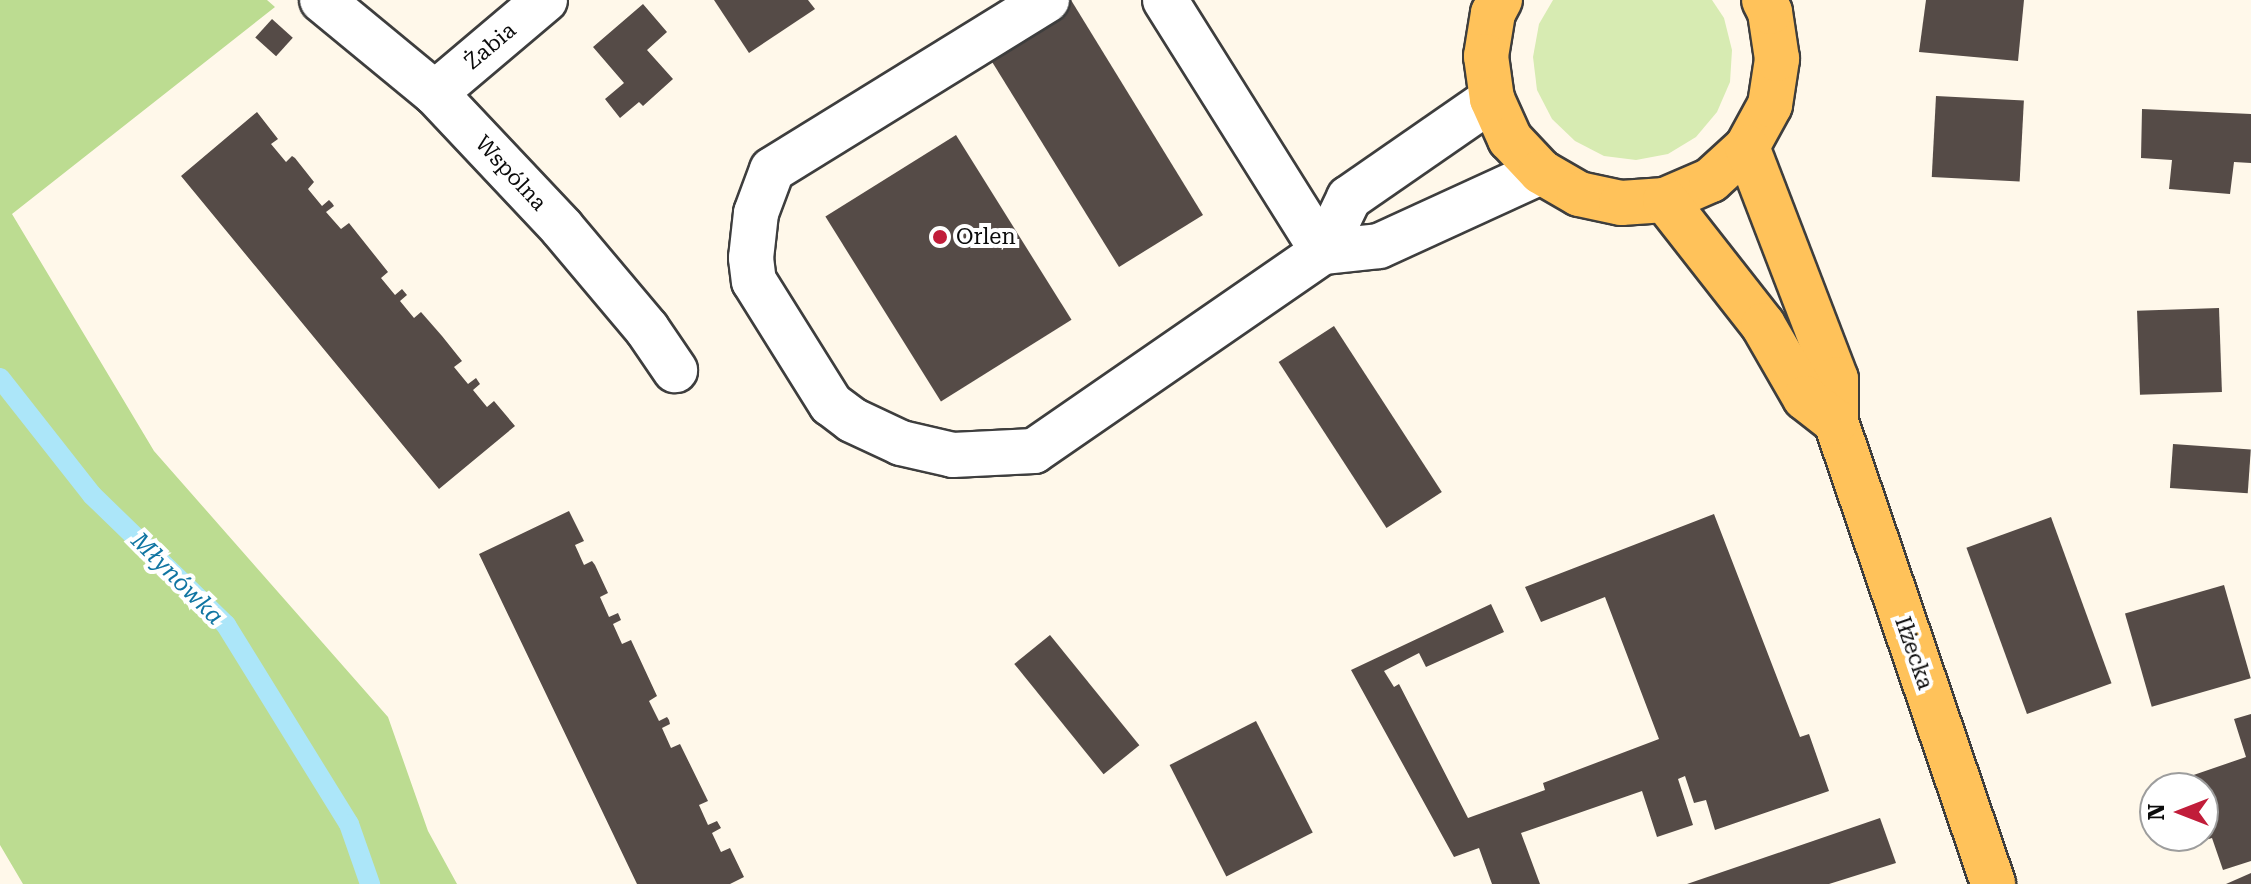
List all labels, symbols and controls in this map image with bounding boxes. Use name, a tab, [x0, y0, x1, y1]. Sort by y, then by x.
street label: Żabia	[459, 17, 521, 75]
street label: Wspólna	[470, 130, 552, 216]
place label: Orlen	[956, 224, 1016, 250]
marker: Orlen	[931, 228, 949, 246]
water label: Młynówka	[125, 527, 229, 631]
street label: Iłżecka	[1889, 613, 1939, 693]
north arrow	[2139, 772, 2219, 852]
text: N	[2144, 804, 2169, 820]

